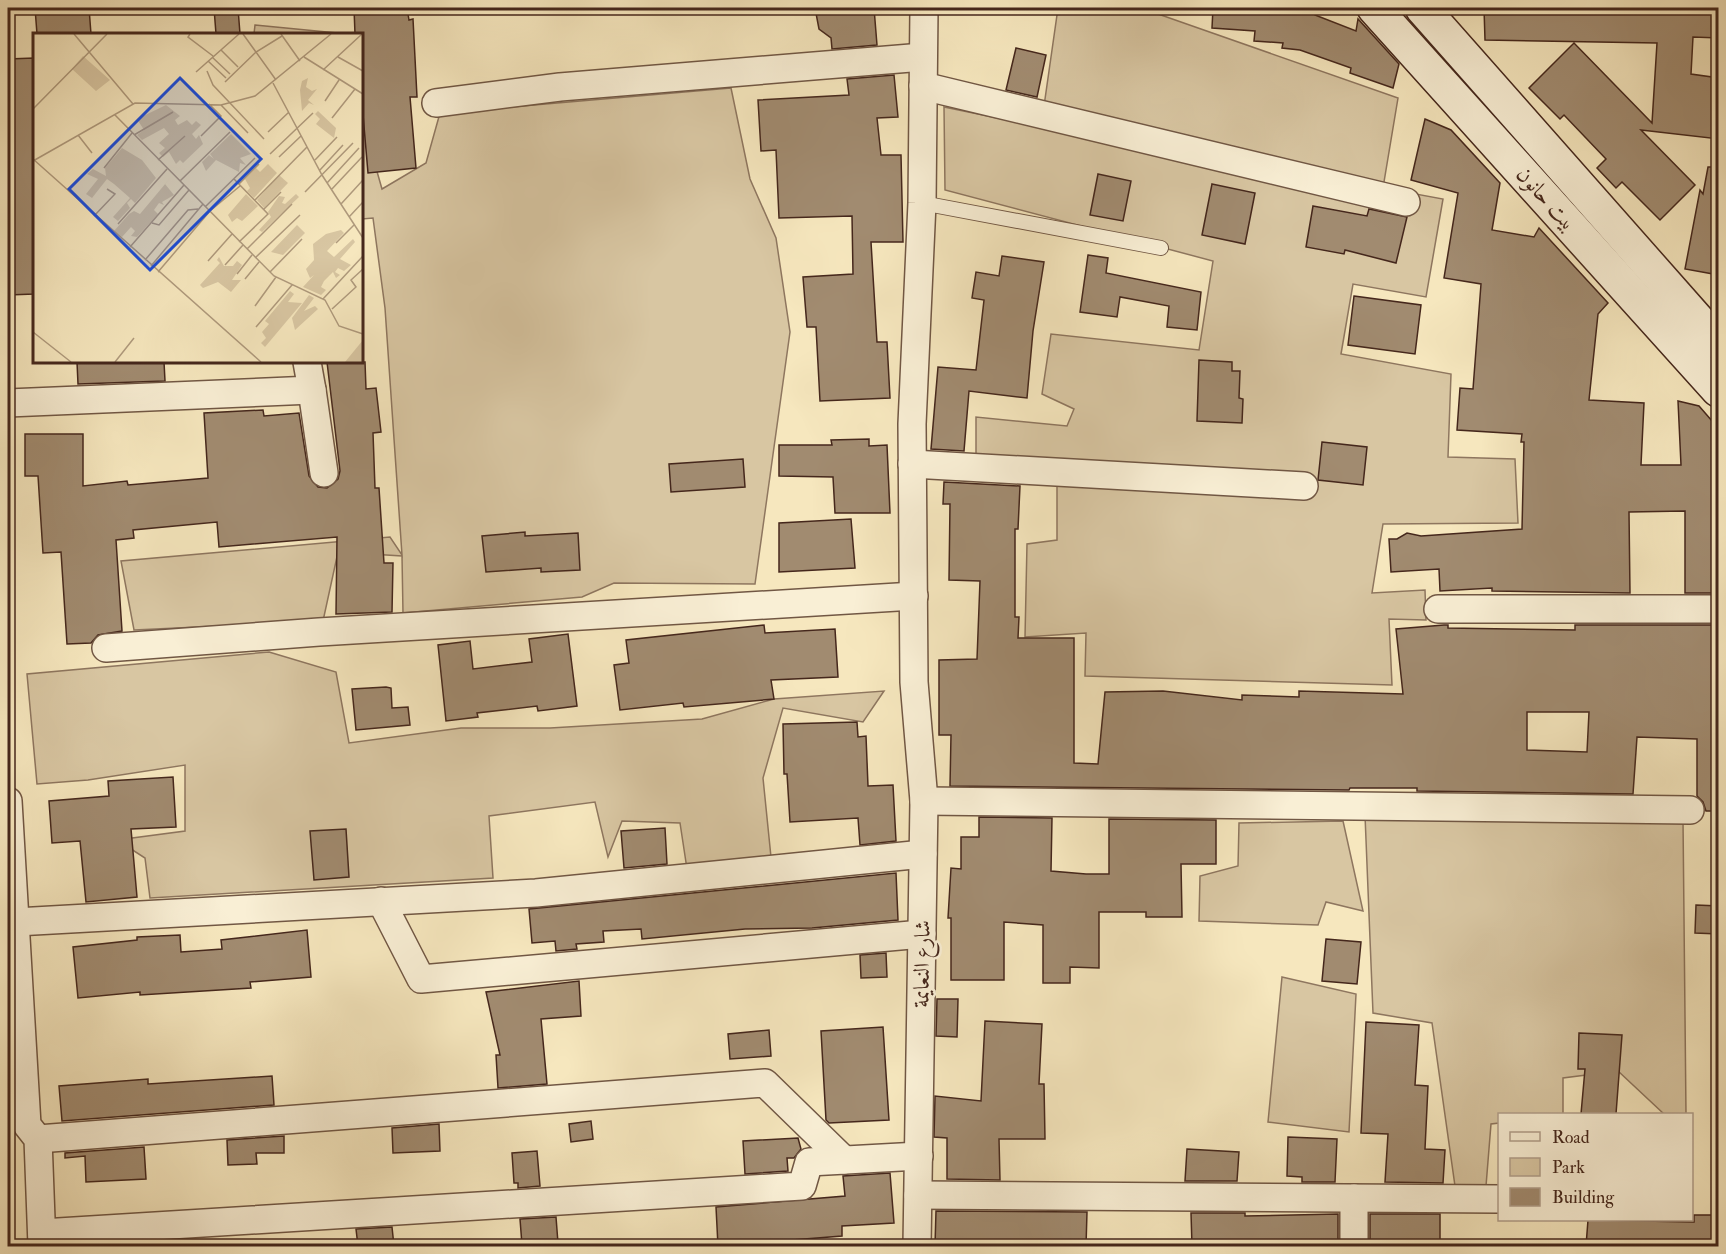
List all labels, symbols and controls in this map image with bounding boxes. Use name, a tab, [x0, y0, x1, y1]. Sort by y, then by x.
inset map	[33, 33, 363, 363]
street label: بيت حانون	[1510, 161, 1583, 237]
street label: شارع النعايمة	[907, 920, 941, 1008]
legend	[1498, 1113, 1693, 1221]
text: Road	[1552, 1126, 1590, 1149]
text: Park	[1552, 1156, 1585, 1179]
text: Building	[1552, 1186, 1615, 1209]

